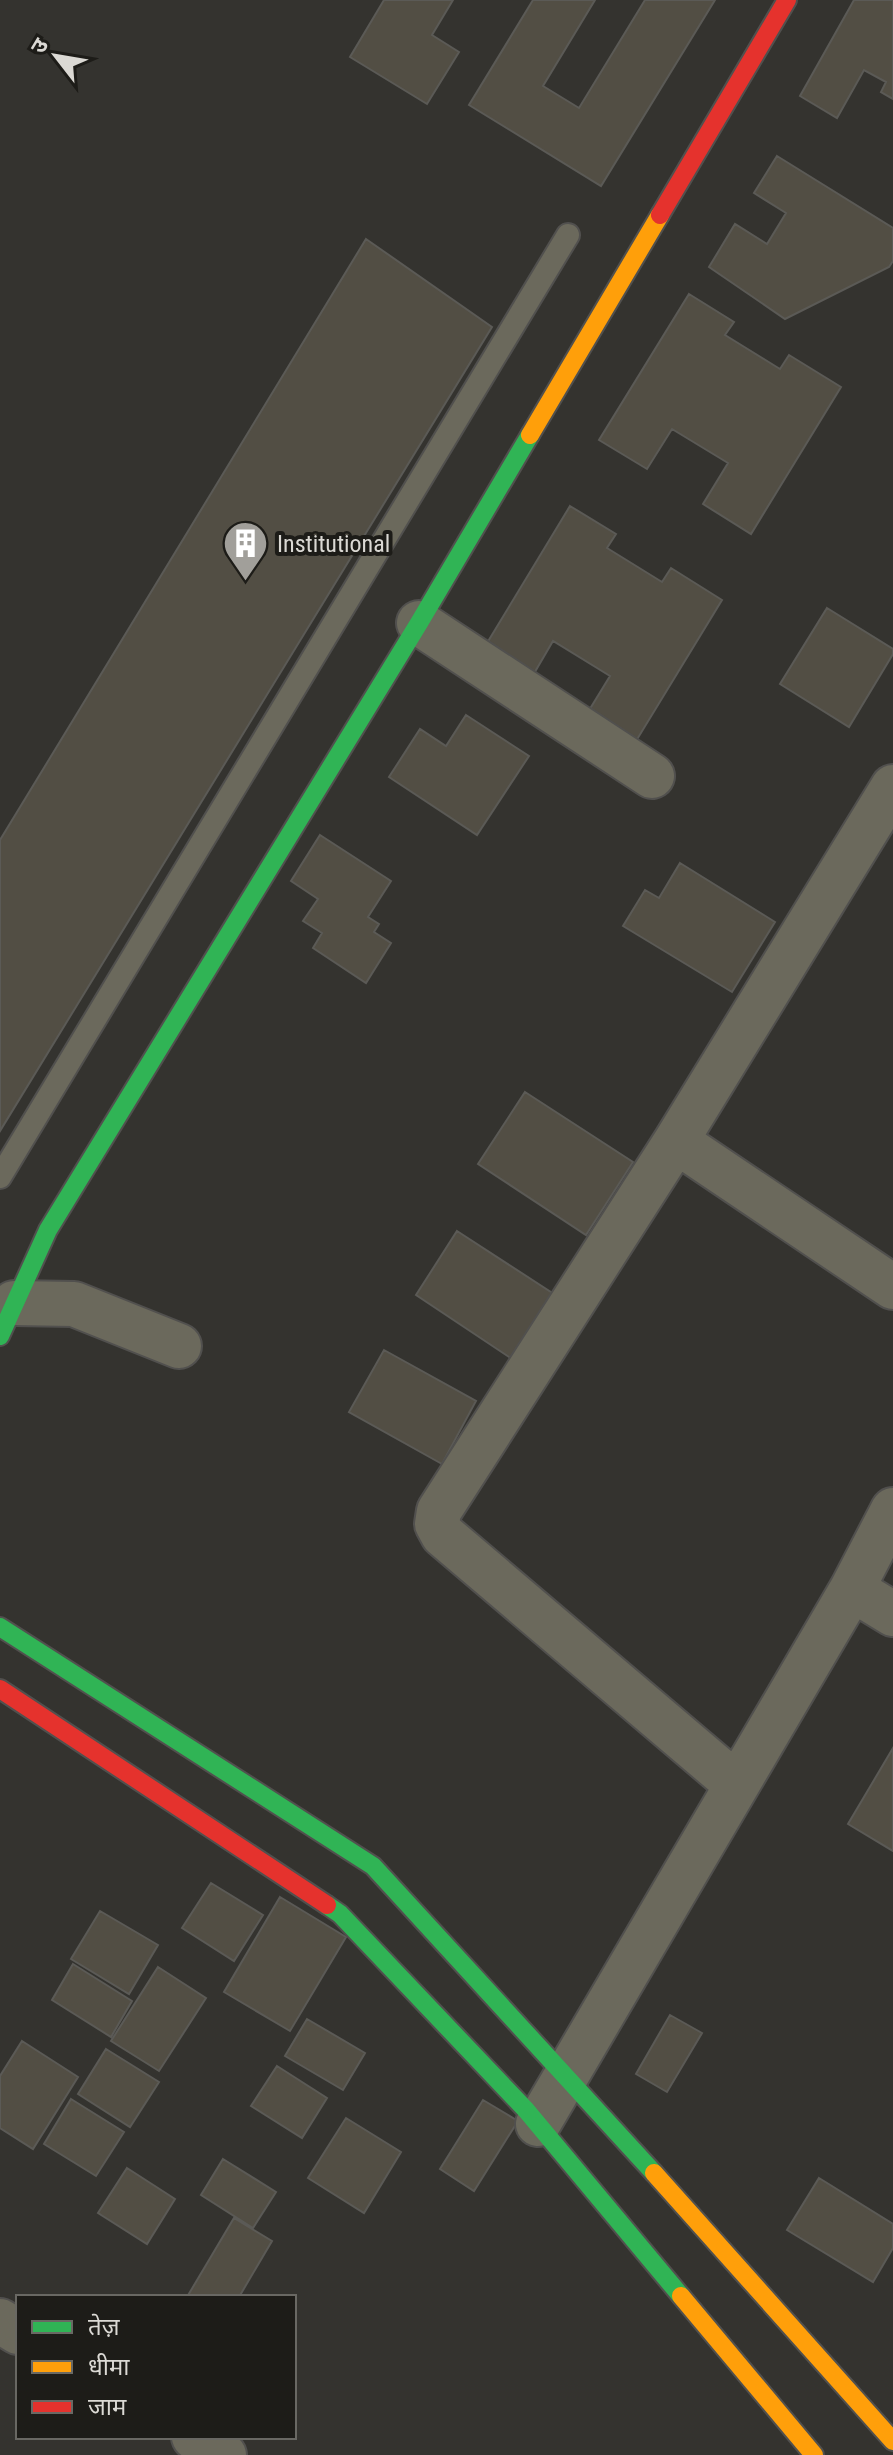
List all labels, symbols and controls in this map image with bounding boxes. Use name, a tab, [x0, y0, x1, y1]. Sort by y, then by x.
north arrow	[16, 16, 96, 96]
text: उ	[25, 33, 54, 58]
building icon: Institutional	[222, 520, 270, 583]
place label: Institutional	[277, 530, 390, 558]
legend	[16, 2295, 296, 2439]
text: तेज़	[88, 2313, 121, 2341]
text: धीमा	[88, 2353, 130, 2381]
text: जाम	[88, 2393, 127, 2421]

